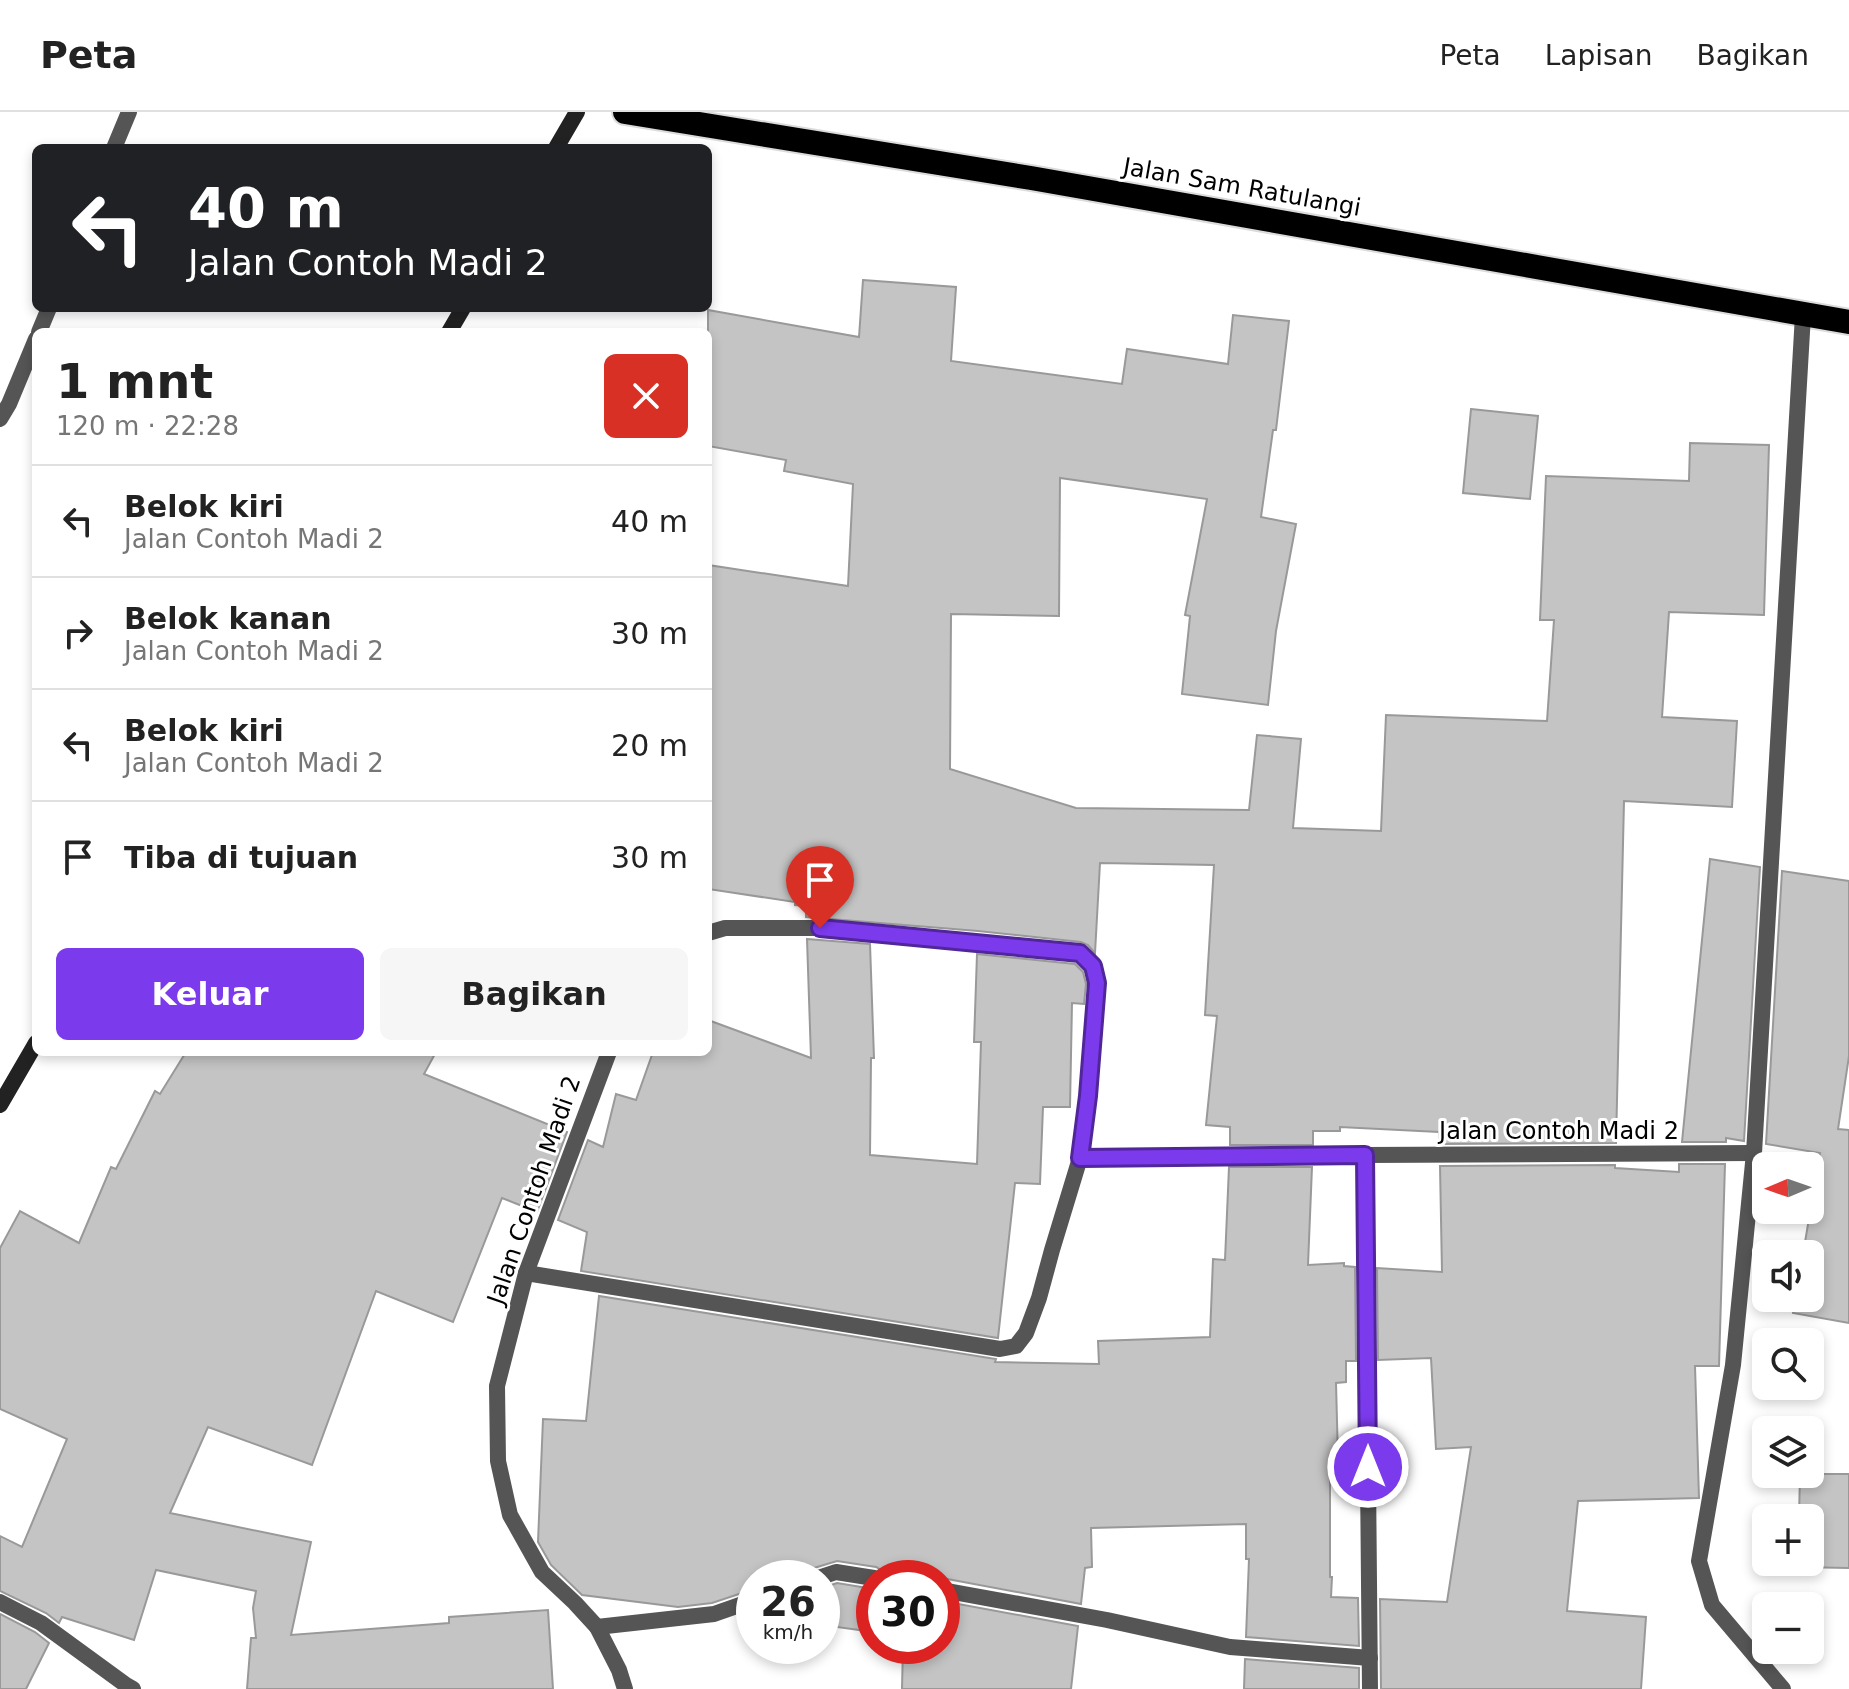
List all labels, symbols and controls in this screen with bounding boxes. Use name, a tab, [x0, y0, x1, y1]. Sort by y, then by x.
text: Peta	[40, 33, 137, 77]
text: Peta	[1439, 39, 1501, 72]
text: Lapisan	[1545, 39, 1652, 72]
text: Bagikan	[1696, 39, 1809, 72]
street label: Jalan Sam Ratulangi	[1119, 152, 1363, 222]
text: 40 m	[188, 175, 344, 240]
icon: left	[56, 176, 160, 280]
text: Jalan Contoh Madi 2	[188, 242, 548, 283]
text: 1 mnt	[56, 353, 213, 409]
button: close	[604, 354, 688, 438]
text: 120 m · 22:28	[56, 411, 239, 441]
text: Belok kiri	[124, 489, 284, 524]
icon: left	[56, 499, 100, 543]
text: 40 m	[611, 504, 688, 539]
text: Jalan Contoh Madi 2	[124, 524, 384, 554]
text: Belok kanan	[124, 601, 332, 636]
icon: right	[56, 611, 100, 655]
text: 30 m	[611, 616, 688, 651]
text: Jalan Contoh Madi 2	[124, 636, 384, 666]
text: Belok kiri	[124, 713, 284, 748]
icon: left	[56, 723, 100, 767]
text: 20 m	[611, 728, 688, 763]
text: Jalan Contoh Madi 2	[124, 748, 384, 778]
icon: arrive	[56, 835, 100, 879]
text: Tiba di tujuan	[124, 840, 358, 875]
text: 30 m	[611, 840, 688, 875]
pin	[786, 846, 854, 928]
icon: arrive	[798, 858, 842, 902]
button: Keluar	[56, 948, 364, 1040]
button: Bagikan	[380, 948, 688, 1040]
street label: Jalan Contoh Madi 2	[481, 1072, 586, 1310]
street label: Jalan Contoh Madi 2	[1437, 1117, 1679, 1145]
north arrow	[1752, 1152, 1824, 1224]
map controls	[1752, 1152, 1824, 1664]
button: sound	[1752, 1240, 1824, 1312]
button: search	[1752, 1328, 1824, 1400]
button: layers	[1752, 1416, 1824, 1488]
position arrow	[1326, 1425, 1410, 1509]
button: +	[1752, 1504, 1824, 1576]
speed limit sign: 30	[856, 1560, 960, 1664]
text: 26	[760, 1579, 816, 1625]
button: −	[1752, 1592, 1824, 1664]
text: km/h	[763, 1620, 813, 1644]

